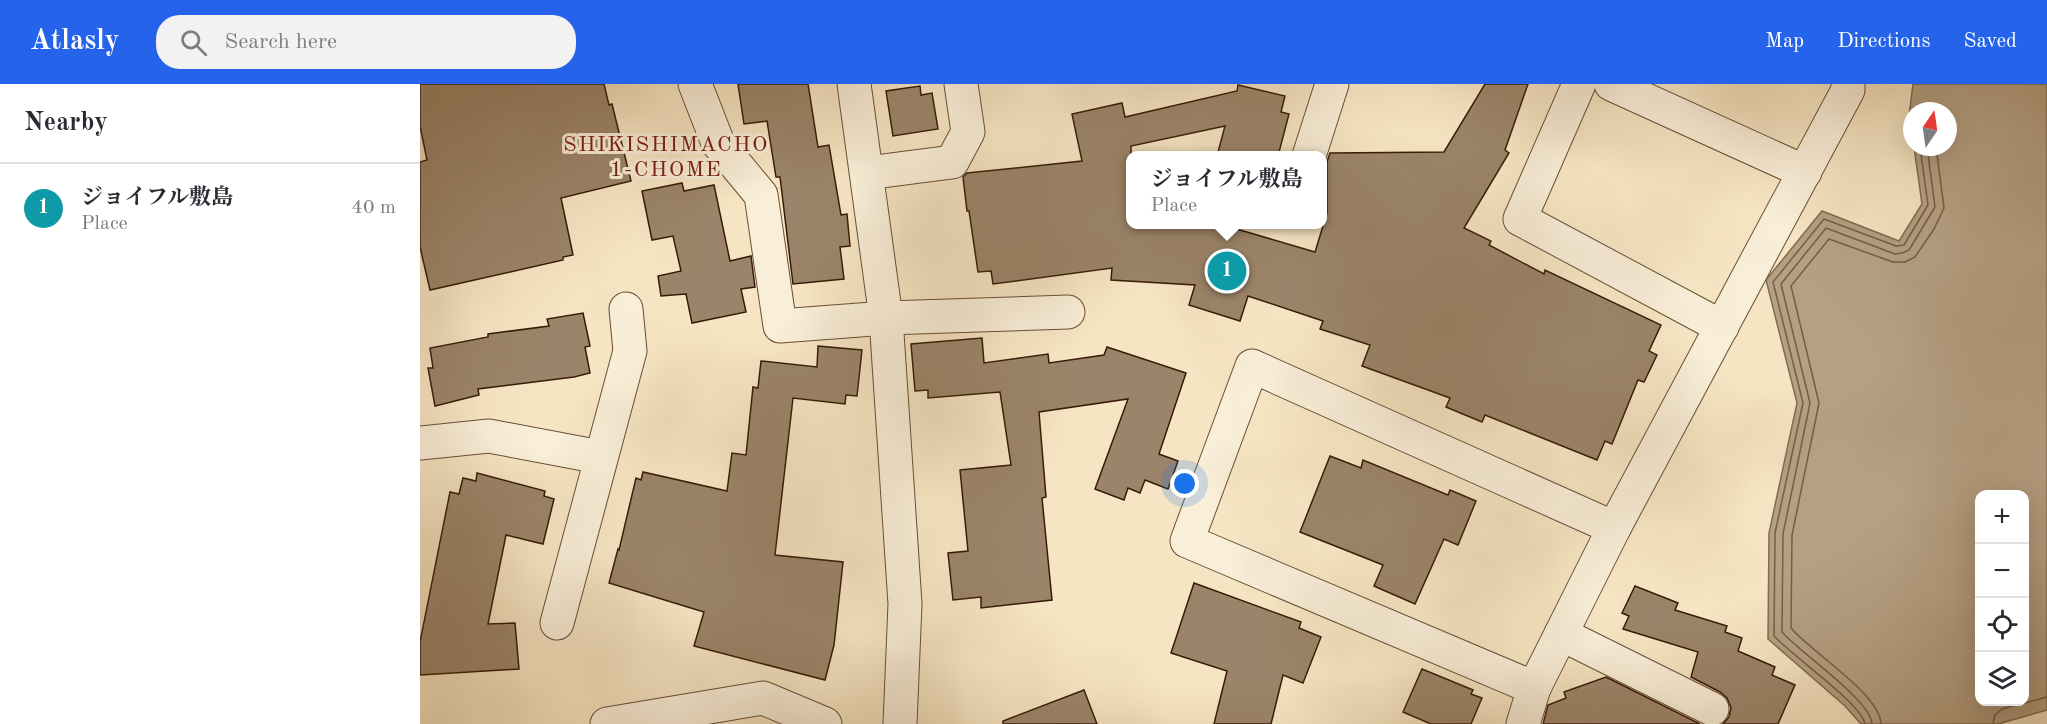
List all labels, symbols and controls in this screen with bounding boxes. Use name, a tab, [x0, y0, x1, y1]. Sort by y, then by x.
search box	[156, 15, 576, 69]
icon: search	[177, 26, 210, 59]
text: Atlasly	[30, 28, 120, 56]
text: Search here	[225, 31, 337, 53]
text: Map	[1765, 31, 1804, 52]
text: Directions	[1837, 31, 1931, 52]
text: Saved	[1964, 31, 2017, 52]
north arrow	[1903, 102, 1957, 156]
text: Nearby	[24, 110, 108, 136]
district label: SHIKISHIMACHO 1-CHOME	[563, 134, 769, 181]
popup	[1126, 151, 1327, 229]
text: ジョイフル敷島	[1150, 169, 1303, 191]
text: ジョイフル敷島	[81, 187, 233, 209]
text: Place	[1150, 196, 1197, 216]
text: 1	[38, 198, 49, 218]
text: 40 m	[351, 198, 396, 218]
text: Place	[81, 214, 128, 234]
pin: 1	[1208, 248, 1246, 294]
your location	[1170, 469, 1199, 498]
map controls	[1975, 490, 2029, 706]
button: +	[1975, 490, 2029, 544]
button: −	[1975, 544, 2029, 598]
button: locate	[1975, 598, 2029, 652]
button: layers	[1975, 652, 2029, 706]

